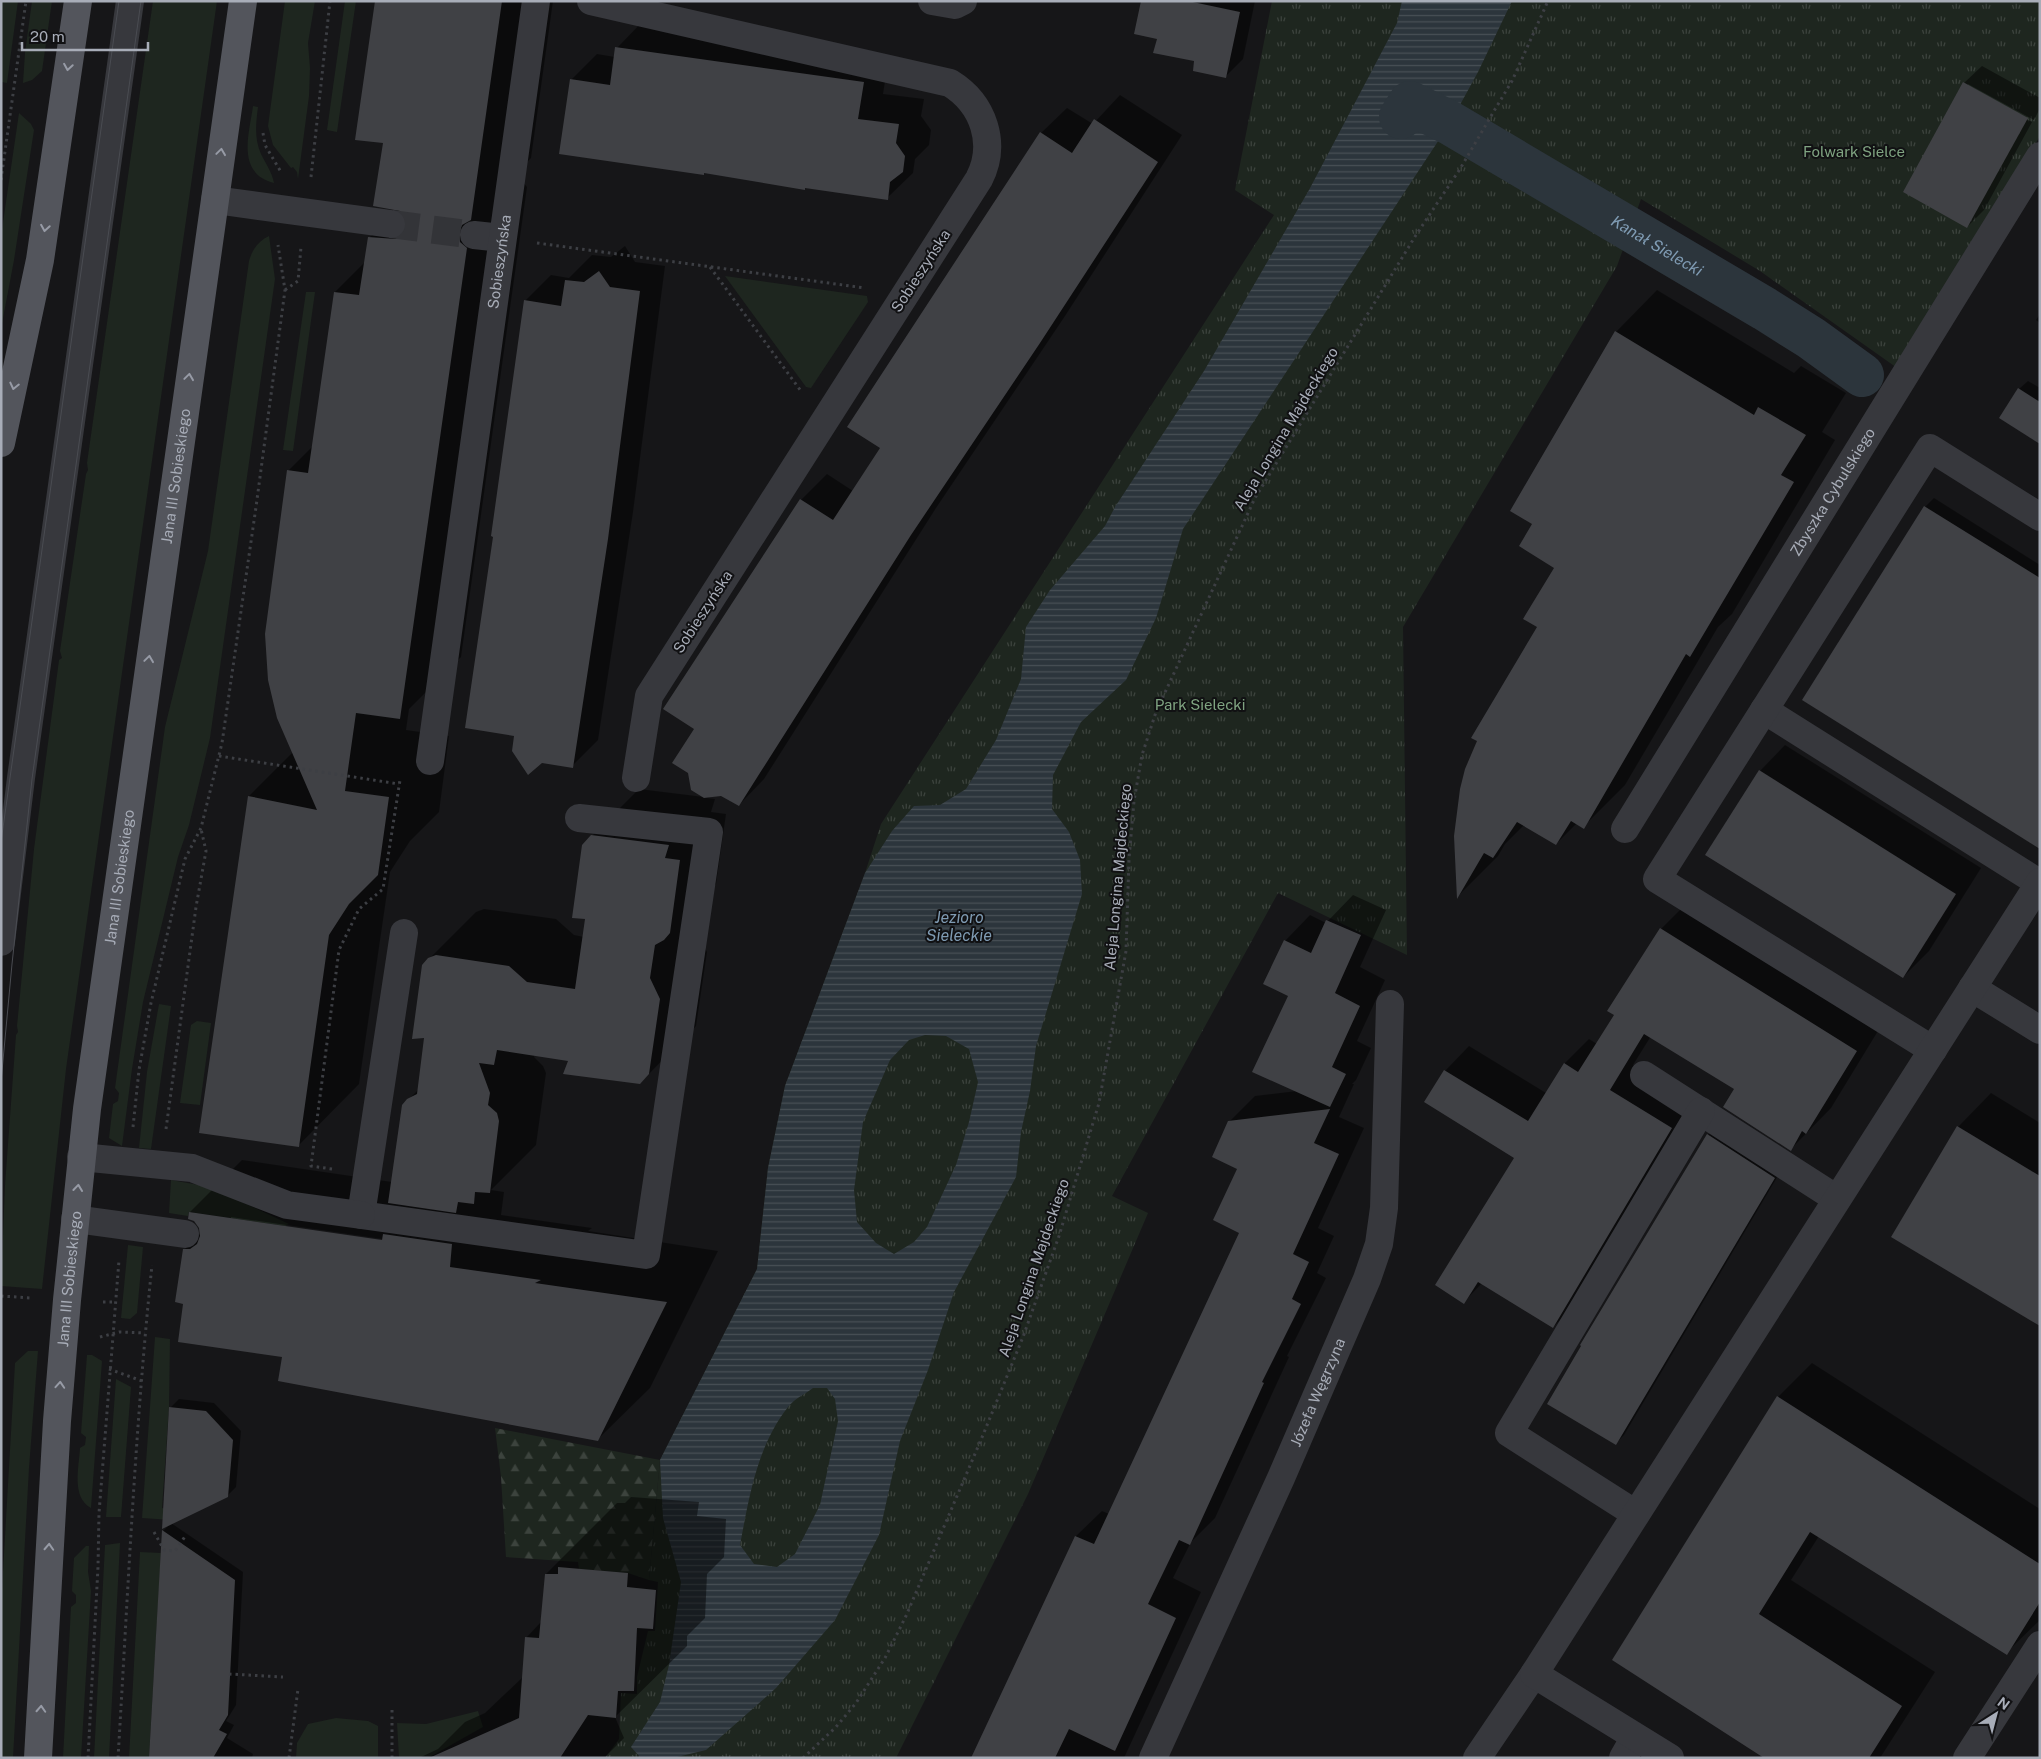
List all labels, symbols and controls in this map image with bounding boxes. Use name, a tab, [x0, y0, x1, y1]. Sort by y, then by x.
scale bar	[22, 20, 149, 52]
text: 20 m	[30, 28, 65, 45]
one-way arrow	[64, 62, 74, 71]
park label: Folwark Sielce	[1803, 143, 1905, 160]
one-way arrow	[216, 147, 226, 156]
water label: Kanał Sielecki	[1608, 211, 1706, 280]
street label: Sobieszyńska	[484, 214, 514, 310]
one-way arrow	[41, 223, 51, 232]
street label: Sobieszyńska	[888, 226, 954, 315]
street label: Aleja Longina Majdeckiego	[1230, 344, 1341, 513]
one-way arrow	[183, 373, 193, 381]
one-way arrow	[9, 381, 20, 390]
street label: Jana III Sobieskiego	[158, 407, 194, 545]
street label: Zbyszka Cybulskiego	[1787, 425, 1878, 559]
street label: Sobieszyńska	[670, 567, 736, 656]
one-way arrow	[143, 655, 154, 663]
park label: Park Sielecki	[1155, 696, 1245, 713]
street label: Aleja Longina Majdeckiego	[1101, 783, 1134, 971]
street label: Jana III Sobieskiego	[101, 808, 137, 946]
water label: Jezioro Sieleckie	[926, 908, 992, 945]
street label: Aleja Longina Majdeckiego	[995, 1176, 1072, 1359]
one-way arrow	[72, 1184, 83, 1192]
street label: Jana III Sobieskiego	[54, 1210, 84, 1348]
street label: Józefa Węgrzyna	[1287, 1335, 1348, 1449]
one-way arrow	[54, 1380, 65, 1388]
one-way arrow	[44, 1543, 55, 1551]
north arrow	[1971, 1689, 2021, 1739]
text: N	[1995, 1694, 2013, 1713]
one-way arrow	[35, 1705, 46, 1713]

